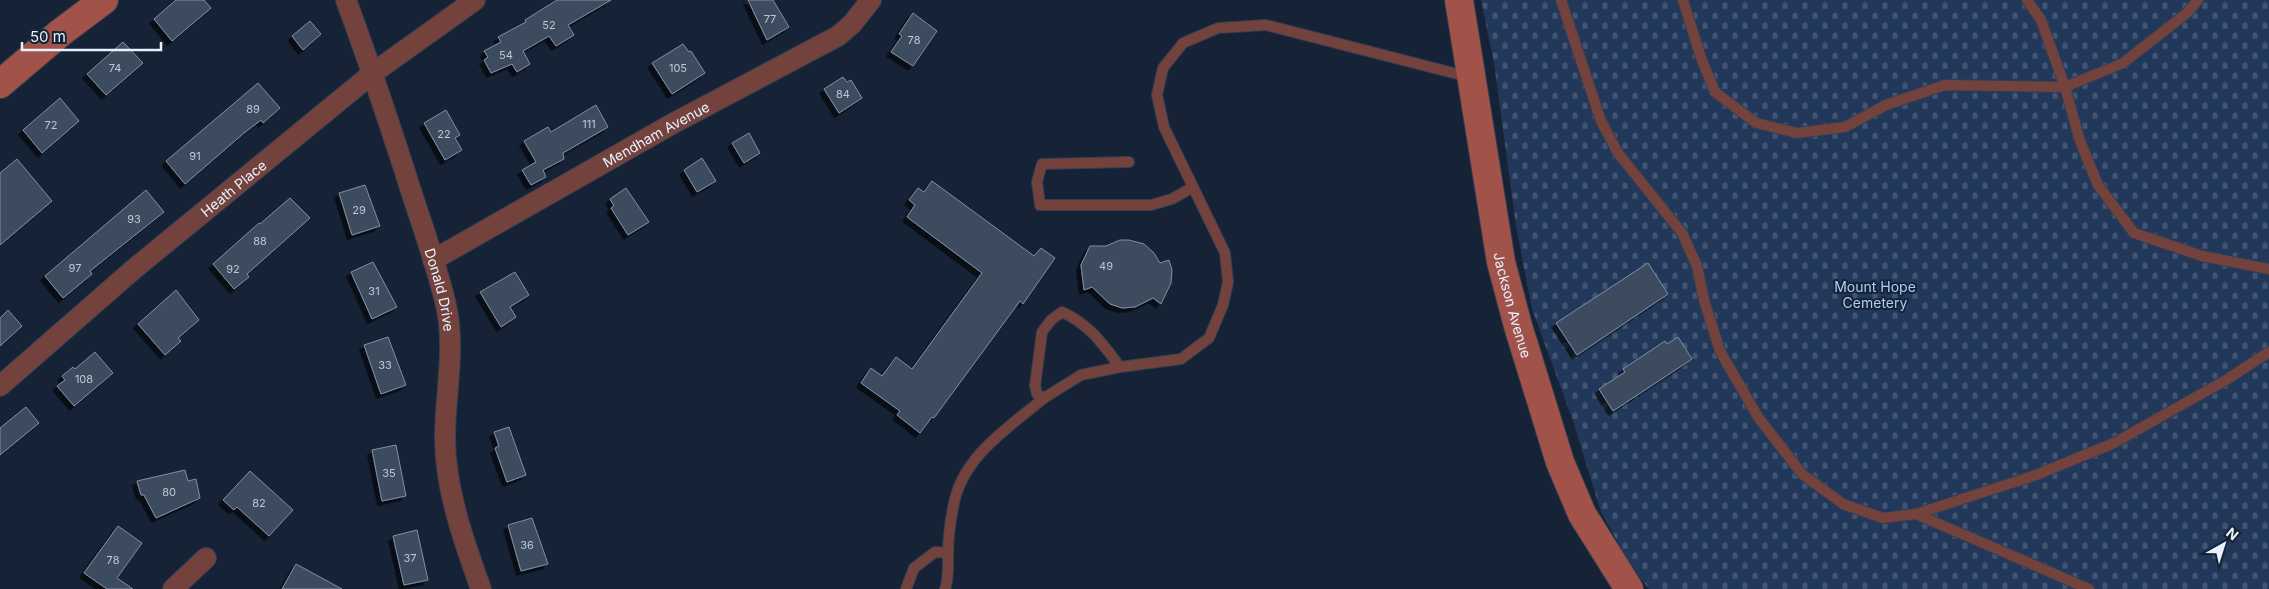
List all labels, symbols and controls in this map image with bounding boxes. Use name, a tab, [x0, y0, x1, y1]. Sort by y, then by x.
house number: 77	[764, 12, 776, 26]
house number: 52	[542, 18, 556, 32]
scale bar	[22, 20, 161, 52]
text: 50 m	[30, 27, 66, 46]
house number: 78	[908, 33, 921, 47]
house number: 54	[499, 48, 513, 62]
house number: 74	[109, 61, 121, 75]
house number: 105	[669, 61, 687, 75]
house number: 84	[836, 87, 850, 101]
street label: Mendham Avenue	[599, 97, 712, 170]
house number: 89	[246, 102, 260, 116]
house number: 111	[582, 117, 596, 131]
house number: 72	[45, 118, 57, 132]
house number: 22	[437, 127, 451, 141]
house number: 91	[189, 149, 201, 163]
street label: Heath Place	[197, 156, 269, 220]
house number: 29	[352, 203, 366, 217]
house number: 93	[127, 212, 141, 226]
house number: 88	[253, 234, 267, 248]
street label: Donald Drive	[422, 246, 458, 332]
street label: Jackson Avenue	[1491, 251, 1536, 360]
house number: 49	[1099, 259, 1113, 273]
house number: 97	[69, 261, 81, 275]
house number: 92	[226, 262, 240, 276]
park label: Mount Hope Cemetery	[1834, 278, 1916, 311]
house number: 31	[368, 284, 380, 298]
house number: 33	[378, 358, 392, 372]
house number: 108	[75, 372, 93, 386]
house number: 35	[382, 466, 396, 480]
house number: 80	[162, 485, 176, 499]
house number: 82	[252, 496, 266, 510]
north arrow	[2199, 519, 2249, 569]
text: N	[2223, 524, 2242, 543]
house number: 36	[520, 538, 534, 552]
house number: 37	[403, 551, 417, 565]
house number: 78	[107, 553, 120, 567]

